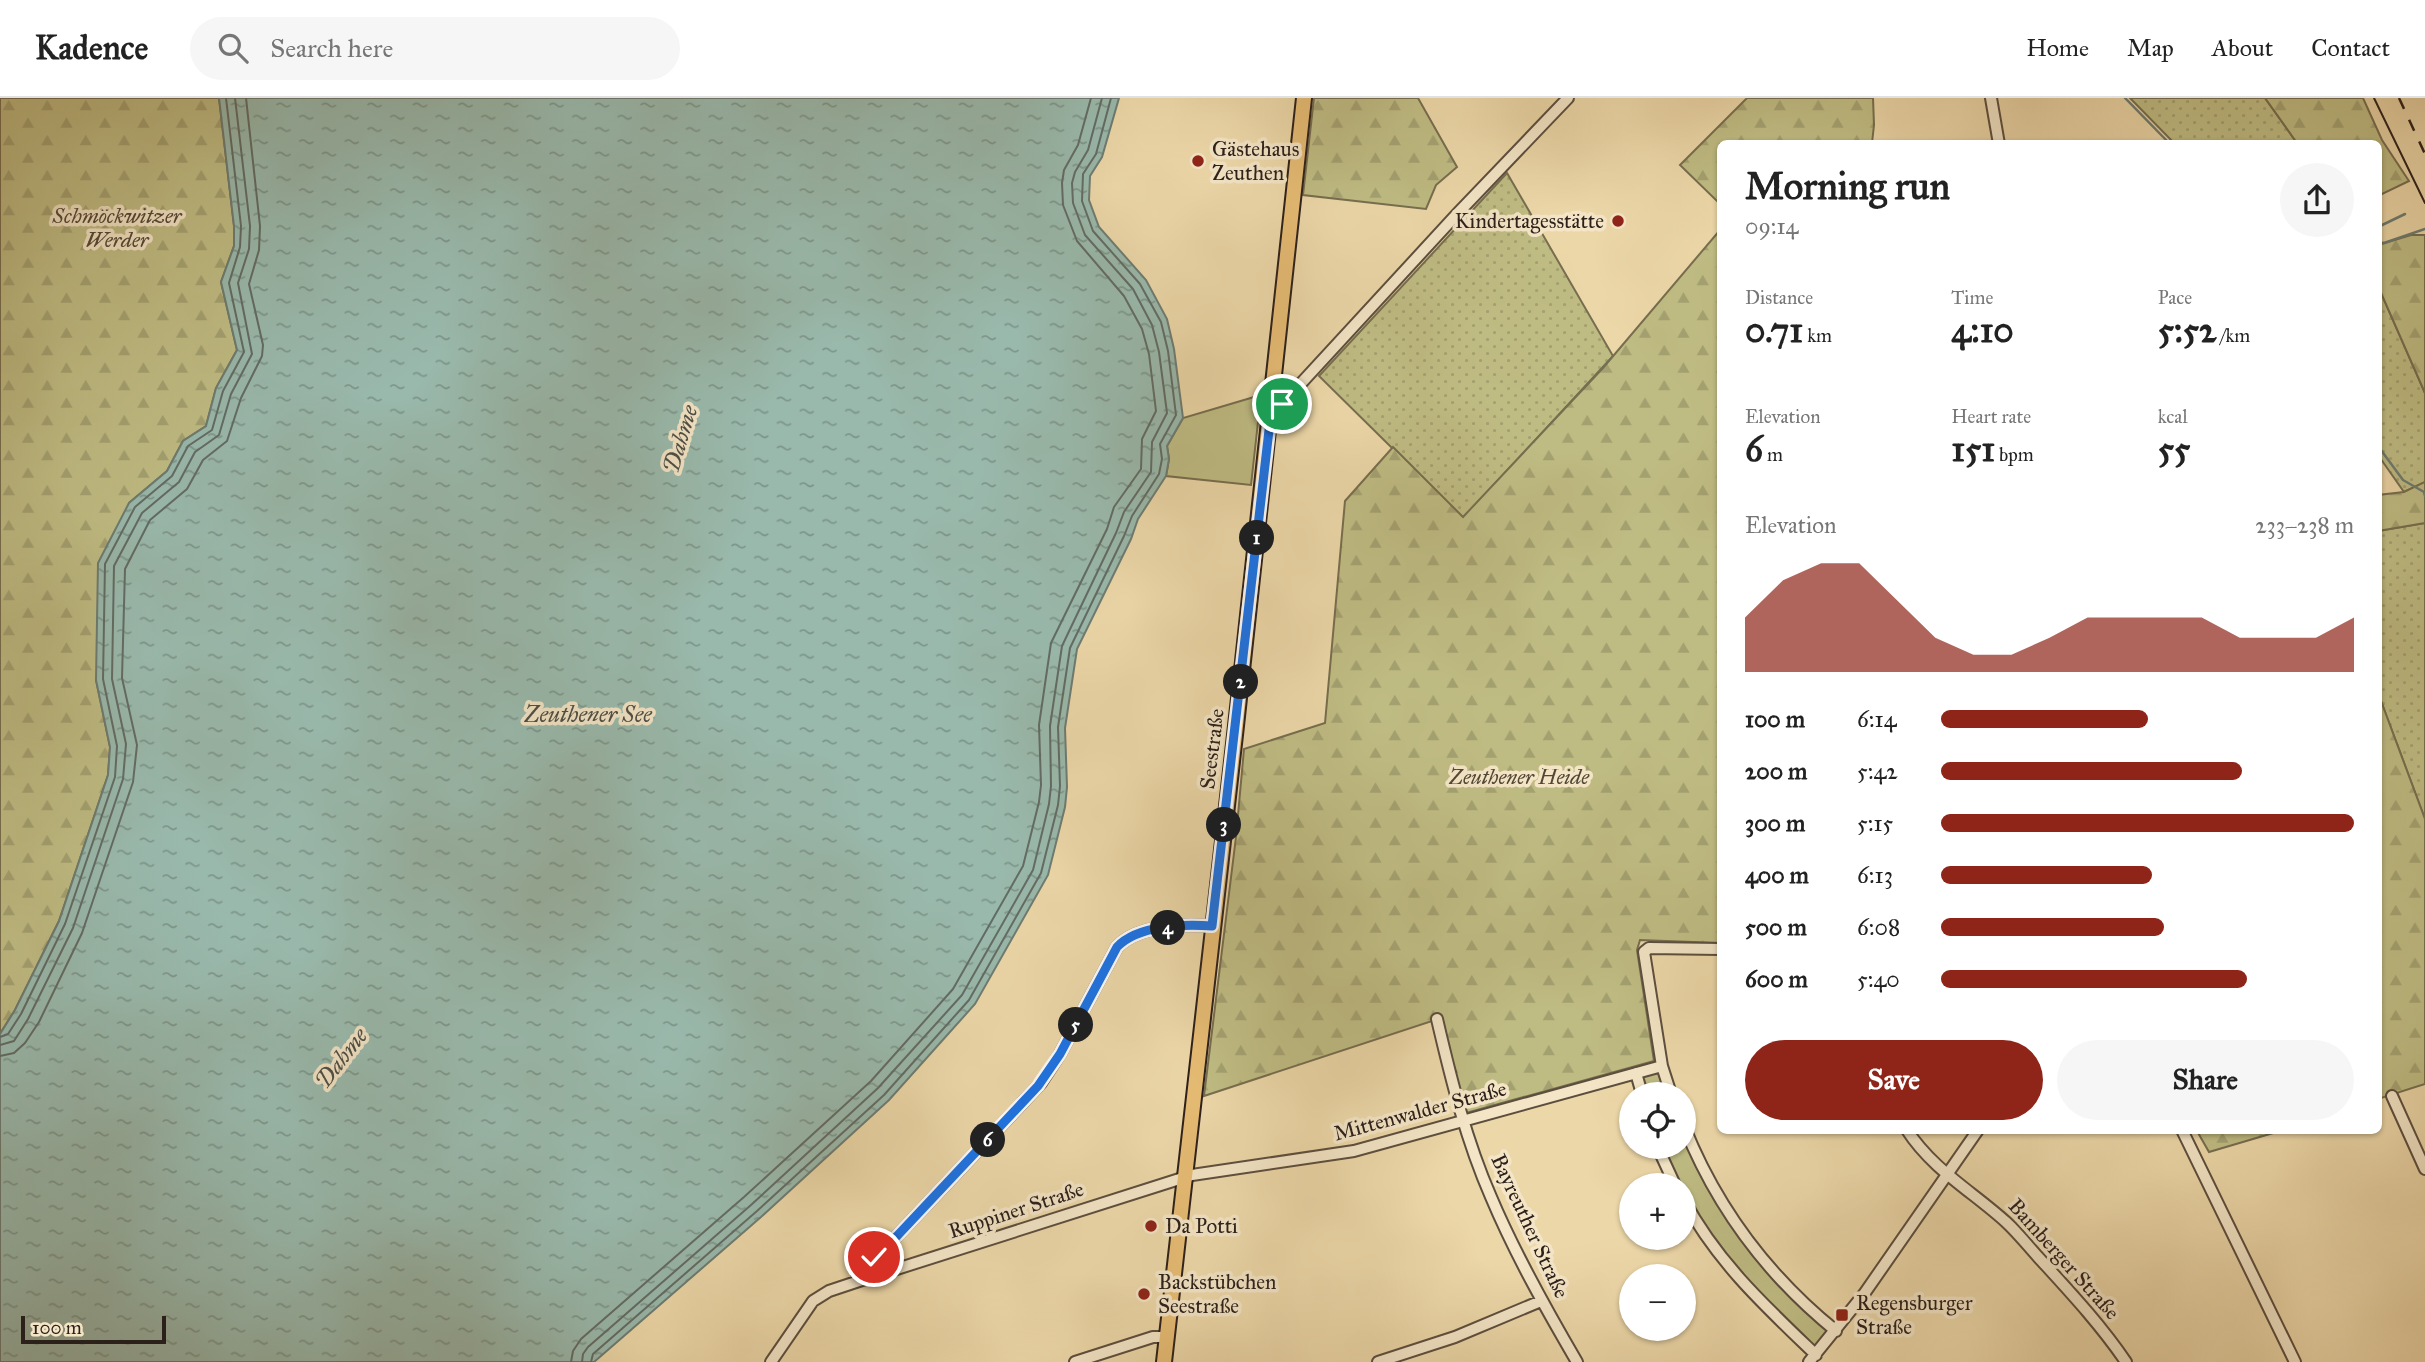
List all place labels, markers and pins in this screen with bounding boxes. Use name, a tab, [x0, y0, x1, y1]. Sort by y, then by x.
place label: Gästehaus Zeuthen	[1212, 136, 1299, 186]
marker: Gästehaus Zeuthen	[1190, 153, 1206, 169]
place label: Kindertagesstätte	[1455, 208, 1604, 234]
marker: Kindertagesstätte	[1610, 213, 1626, 229]
pin	[1252, 374, 1312, 434]
pin: 1	[1240, 520, 1274, 556]
pin: 2	[1224, 664, 1258, 700]
pin: 3	[1206, 808, 1242, 842]
pin: 4	[1150, 910, 1186, 946]
pin: 5	[1058, 1007, 1094, 1042]
pin: 6	[970, 1122, 1006, 1158]
place label: Da Potti	[1165, 1213, 1238, 1239]
marker: Da Potti	[1143, 1218, 1159, 1234]
pin	[844, 1227, 904, 1287]
place label: Backstübchen Seestraße	[1158, 1269, 1276, 1319]
marker: Backstübchen Seestraße	[1136, 1286, 1152, 1302]
place label: Regensburger Straße	[1856, 1290, 1973, 1340]
marker: Regensburger Straße	[1834, 1307, 1850, 1323]

